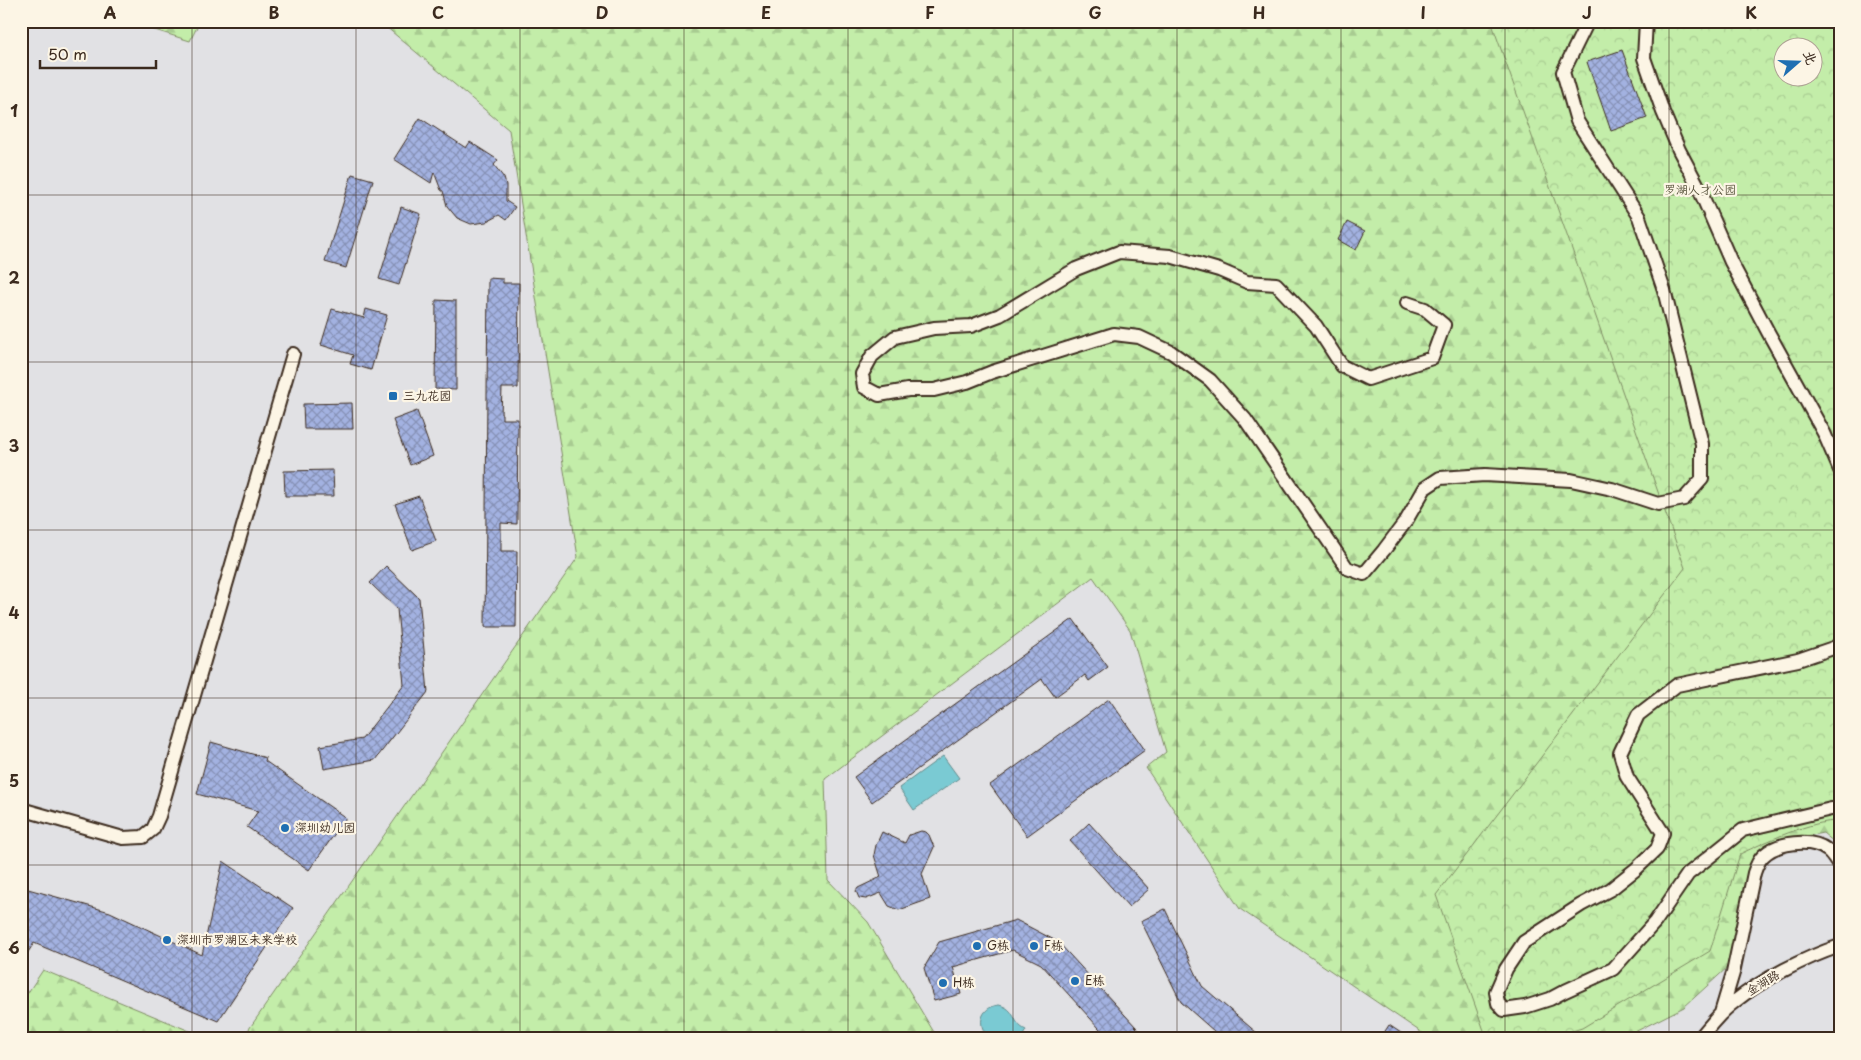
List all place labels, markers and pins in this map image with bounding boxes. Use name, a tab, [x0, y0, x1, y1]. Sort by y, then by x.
place label: 三九花园	[403, 386, 451, 404]
marker: 三九花园	[387, 390, 399, 402]
place label: 深圳幼儿园	[295, 818, 355, 836]
marker: 深圳幼儿园	[279, 822, 291, 834]
place label: 深圳市罗湖区未来学校	[177, 930, 297, 948]
marker: 深圳市罗湖区未来学校	[161, 934, 173, 946]
place label: G栋	[987, 936, 1009, 954]
place label: F栋	[1044, 936, 1063, 954]
marker: G栋	[971, 940, 983, 952]
marker: F栋	[1028, 940, 1040, 952]
place label: E栋	[1085, 971, 1105, 989]
place label: H栋	[953, 973, 974, 991]
marker: E栋	[1069, 975, 1081, 987]
marker: H栋	[937, 977, 949, 989]

